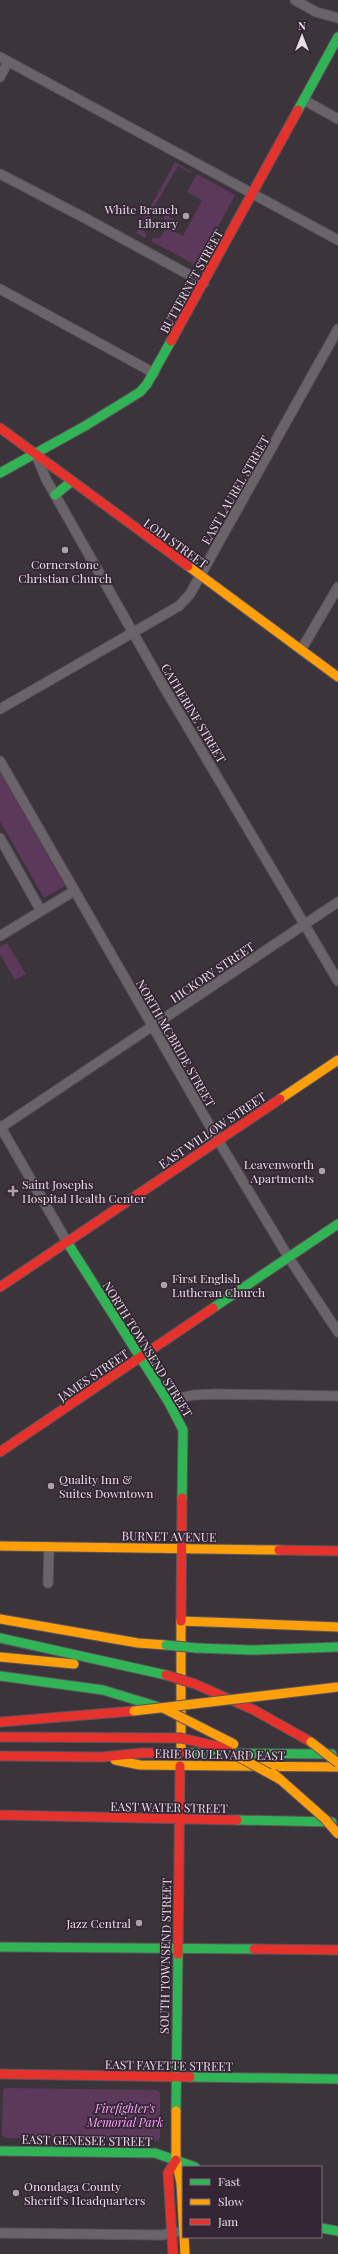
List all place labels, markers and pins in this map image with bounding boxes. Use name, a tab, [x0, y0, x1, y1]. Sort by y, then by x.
place label: White Branch Library	[104, 201, 178, 231]
marker: White Branch Library	[181, 211, 191, 221]
marker: Cornerstone Christian Church	[60, 545, 70, 555]
place label: Cornerstone Christian Church	[18, 556, 112, 586]
place label: Leavenworth Apartments	[244, 1156, 314, 1186]
marker: Leavenworth Apartments	[317, 1166, 327, 1176]
place label: Saint Josephs Hospital Health Center	[22, 1176, 146, 1206]
marker: Saint Josephs Hospital Health Center	[7, 1185, 19, 1197]
place label: First English Lutheran Church	[172, 1270, 265, 1300]
marker: First English Lutheran Church	[159, 1280, 169, 1290]
place label: Quality Inn & Suites Downtown	[59, 1471, 153, 1501]
marker: Quality Inn & Suites Downtown	[46, 1481, 56, 1491]
place label: Jazz Central	[65, 1915, 132, 1931]
marker: Jazz Central	[134, 1918, 144, 1928]
place label: Onondaga County Sheriff's Headquarters	[24, 2178, 145, 2208]
marker: Onondaga County Sheriff's Headquarters	[11, 2188, 21, 2198]

